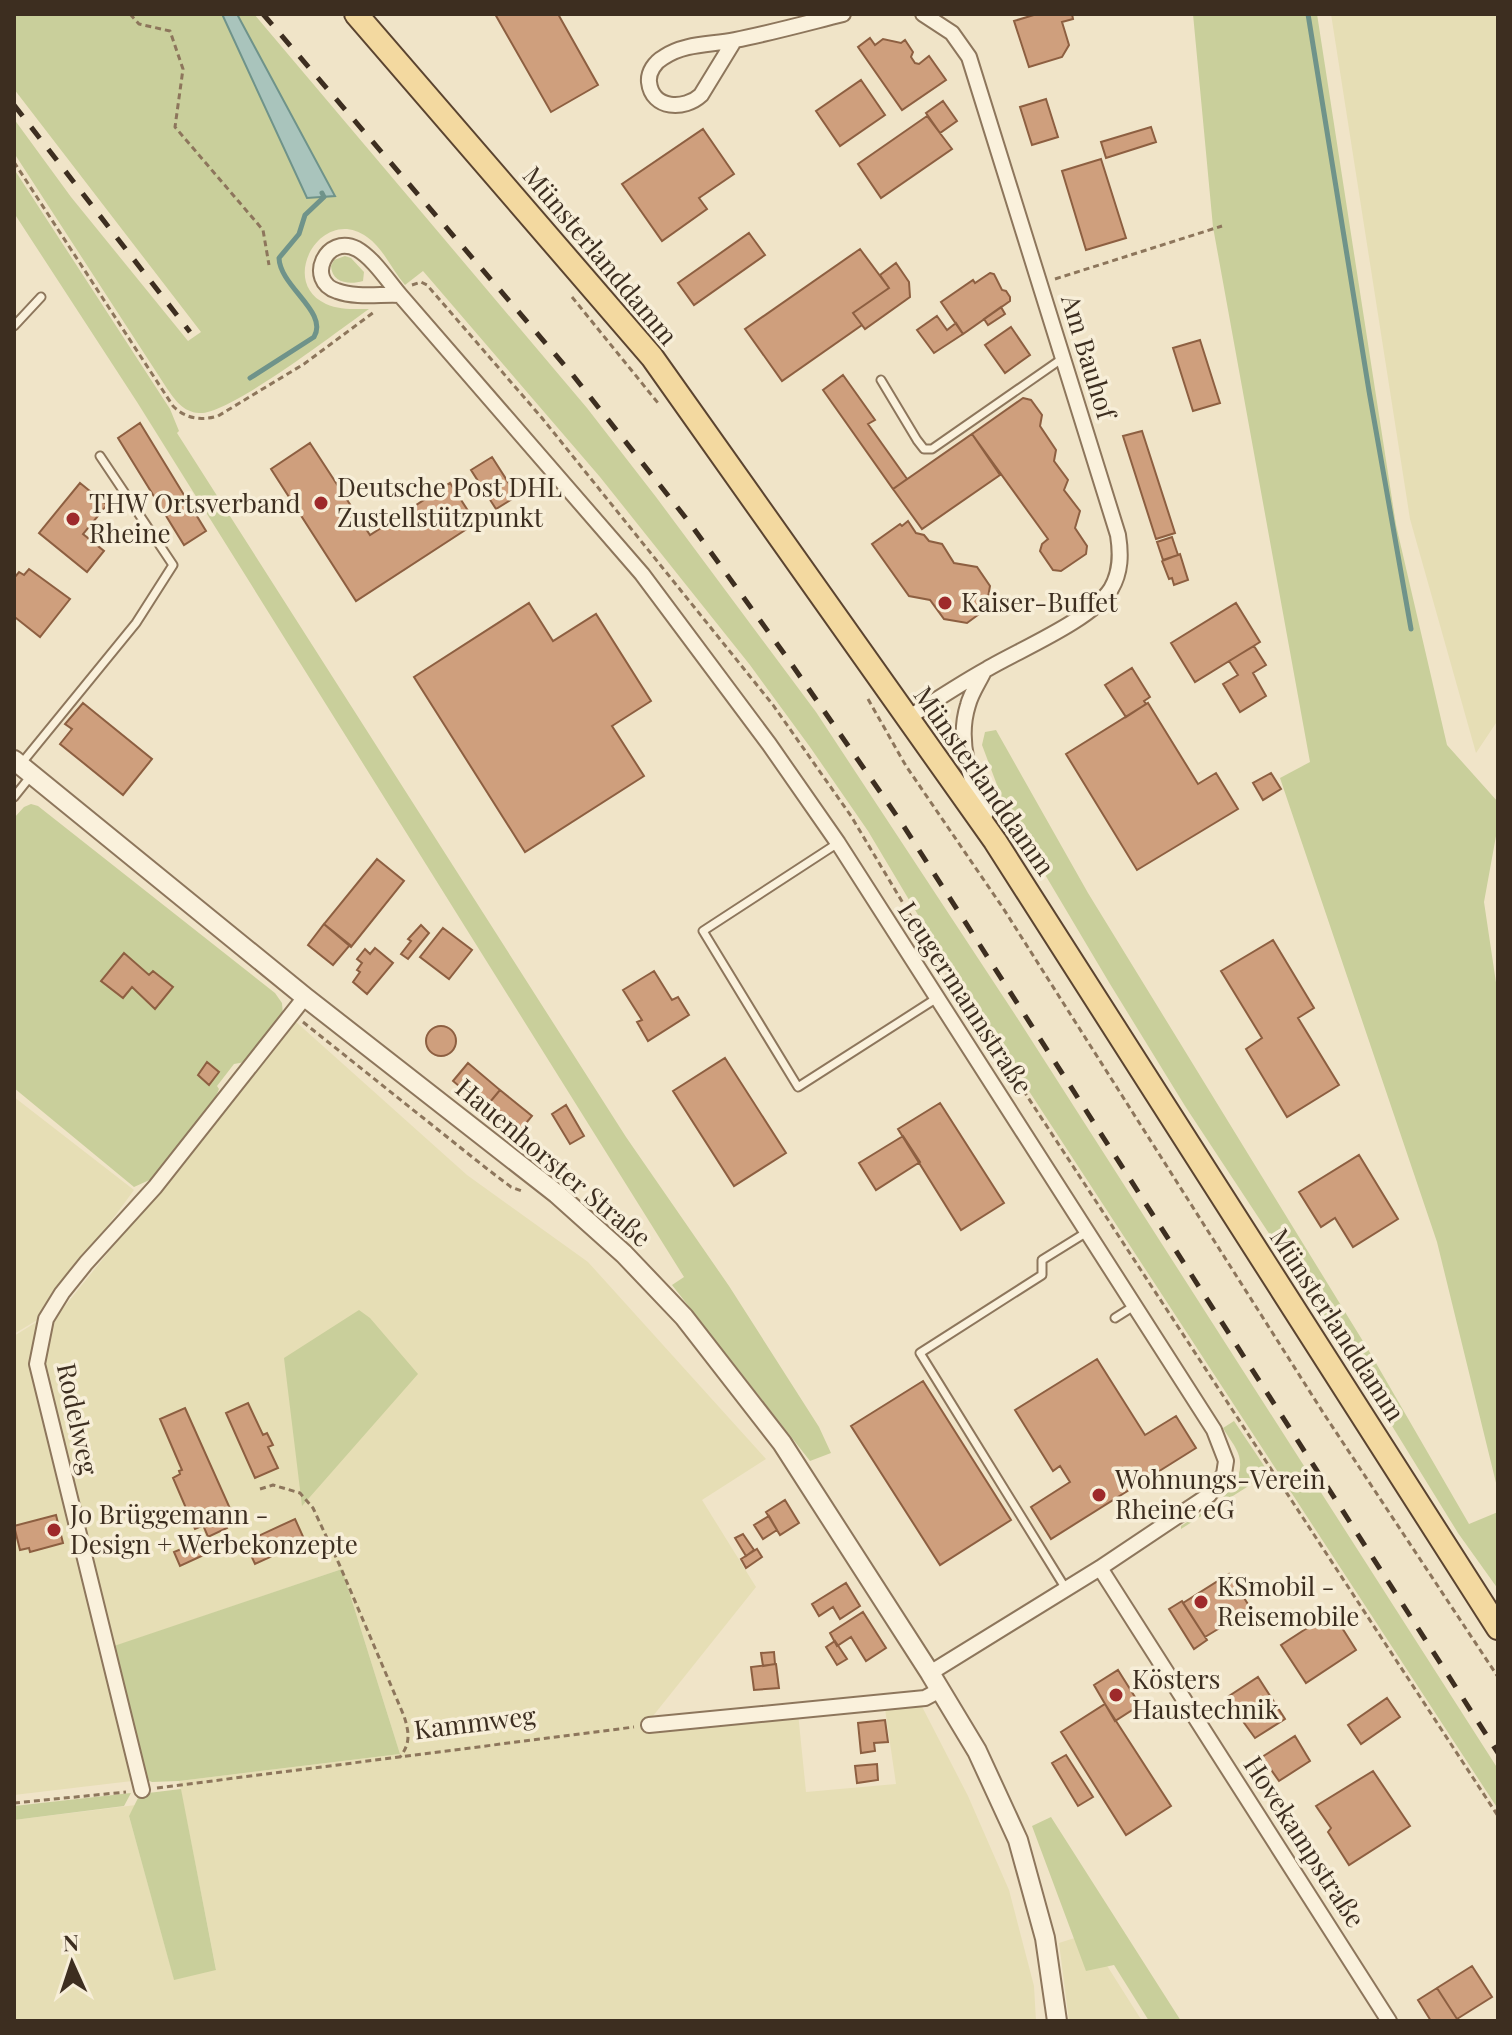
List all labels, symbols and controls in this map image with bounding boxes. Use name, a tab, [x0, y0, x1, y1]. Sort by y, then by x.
street label: Münsterlanddamm	[516, 158, 686, 352]
street label: Am Bauhof	[1054, 289, 1126, 425]
place label: Deutsche Post DHL Zustellstützpunkt	[337, 469, 562, 534]
place label: THW Ortsverband Rheine	[89, 485, 301, 550]
marker: Deutsche Post DHL Zustellstützpunkt	[312, 494, 330, 512]
marker: THW Ortsverband Rheine	[64, 510, 82, 528]
place label: Kaiser-Buffet	[961, 584, 1118, 619]
marker: Kaiser-Buffet	[936, 594, 954, 612]
street label: Münsterlanddamm	[907, 679, 1064, 882]
street label: Leugermannstraße	[891, 894, 1042, 1100]
street label: Hauenhorster Straße	[449, 1070, 659, 1254]
street label: Münsterlanddamm	[1263, 1221, 1414, 1427]
street label: Rodelweg	[50, 1360, 107, 1478]
place label: Wohnungs-Verein Rheine eG	[1114, 1461, 1326, 1526]
marker: Wohnungs-Verein Rheine eG	[1090, 1486, 1108, 1504]
place label: Jo Brüggemann - Design + Werbekonzepte	[69, 1496, 358, 1561]
marker: Jo Brüggemann - Design + Werbekonzepte	[45, 1521, 63, 1539]
place label: KSmobil - Reisemobile	[1217, 1568, 1359, 1633]
marker: KSmobil - Reisemobile	[1192, 1593, 1210, 1611]
place label: Kösters Haustechnik	[1132, 1661, 1280, 1726]
marker: Kösters Haustechnik	[1107, 1686, 1125, 1704]
street label: Kammweg	[412, 1697, 538, 1746]
street label: Hovekampstraße	[1237, 1749, 1374, 1934]
north arrow	[32, 1923, 112, 2003]
text: N	[62, 1927, 80, 1957]

